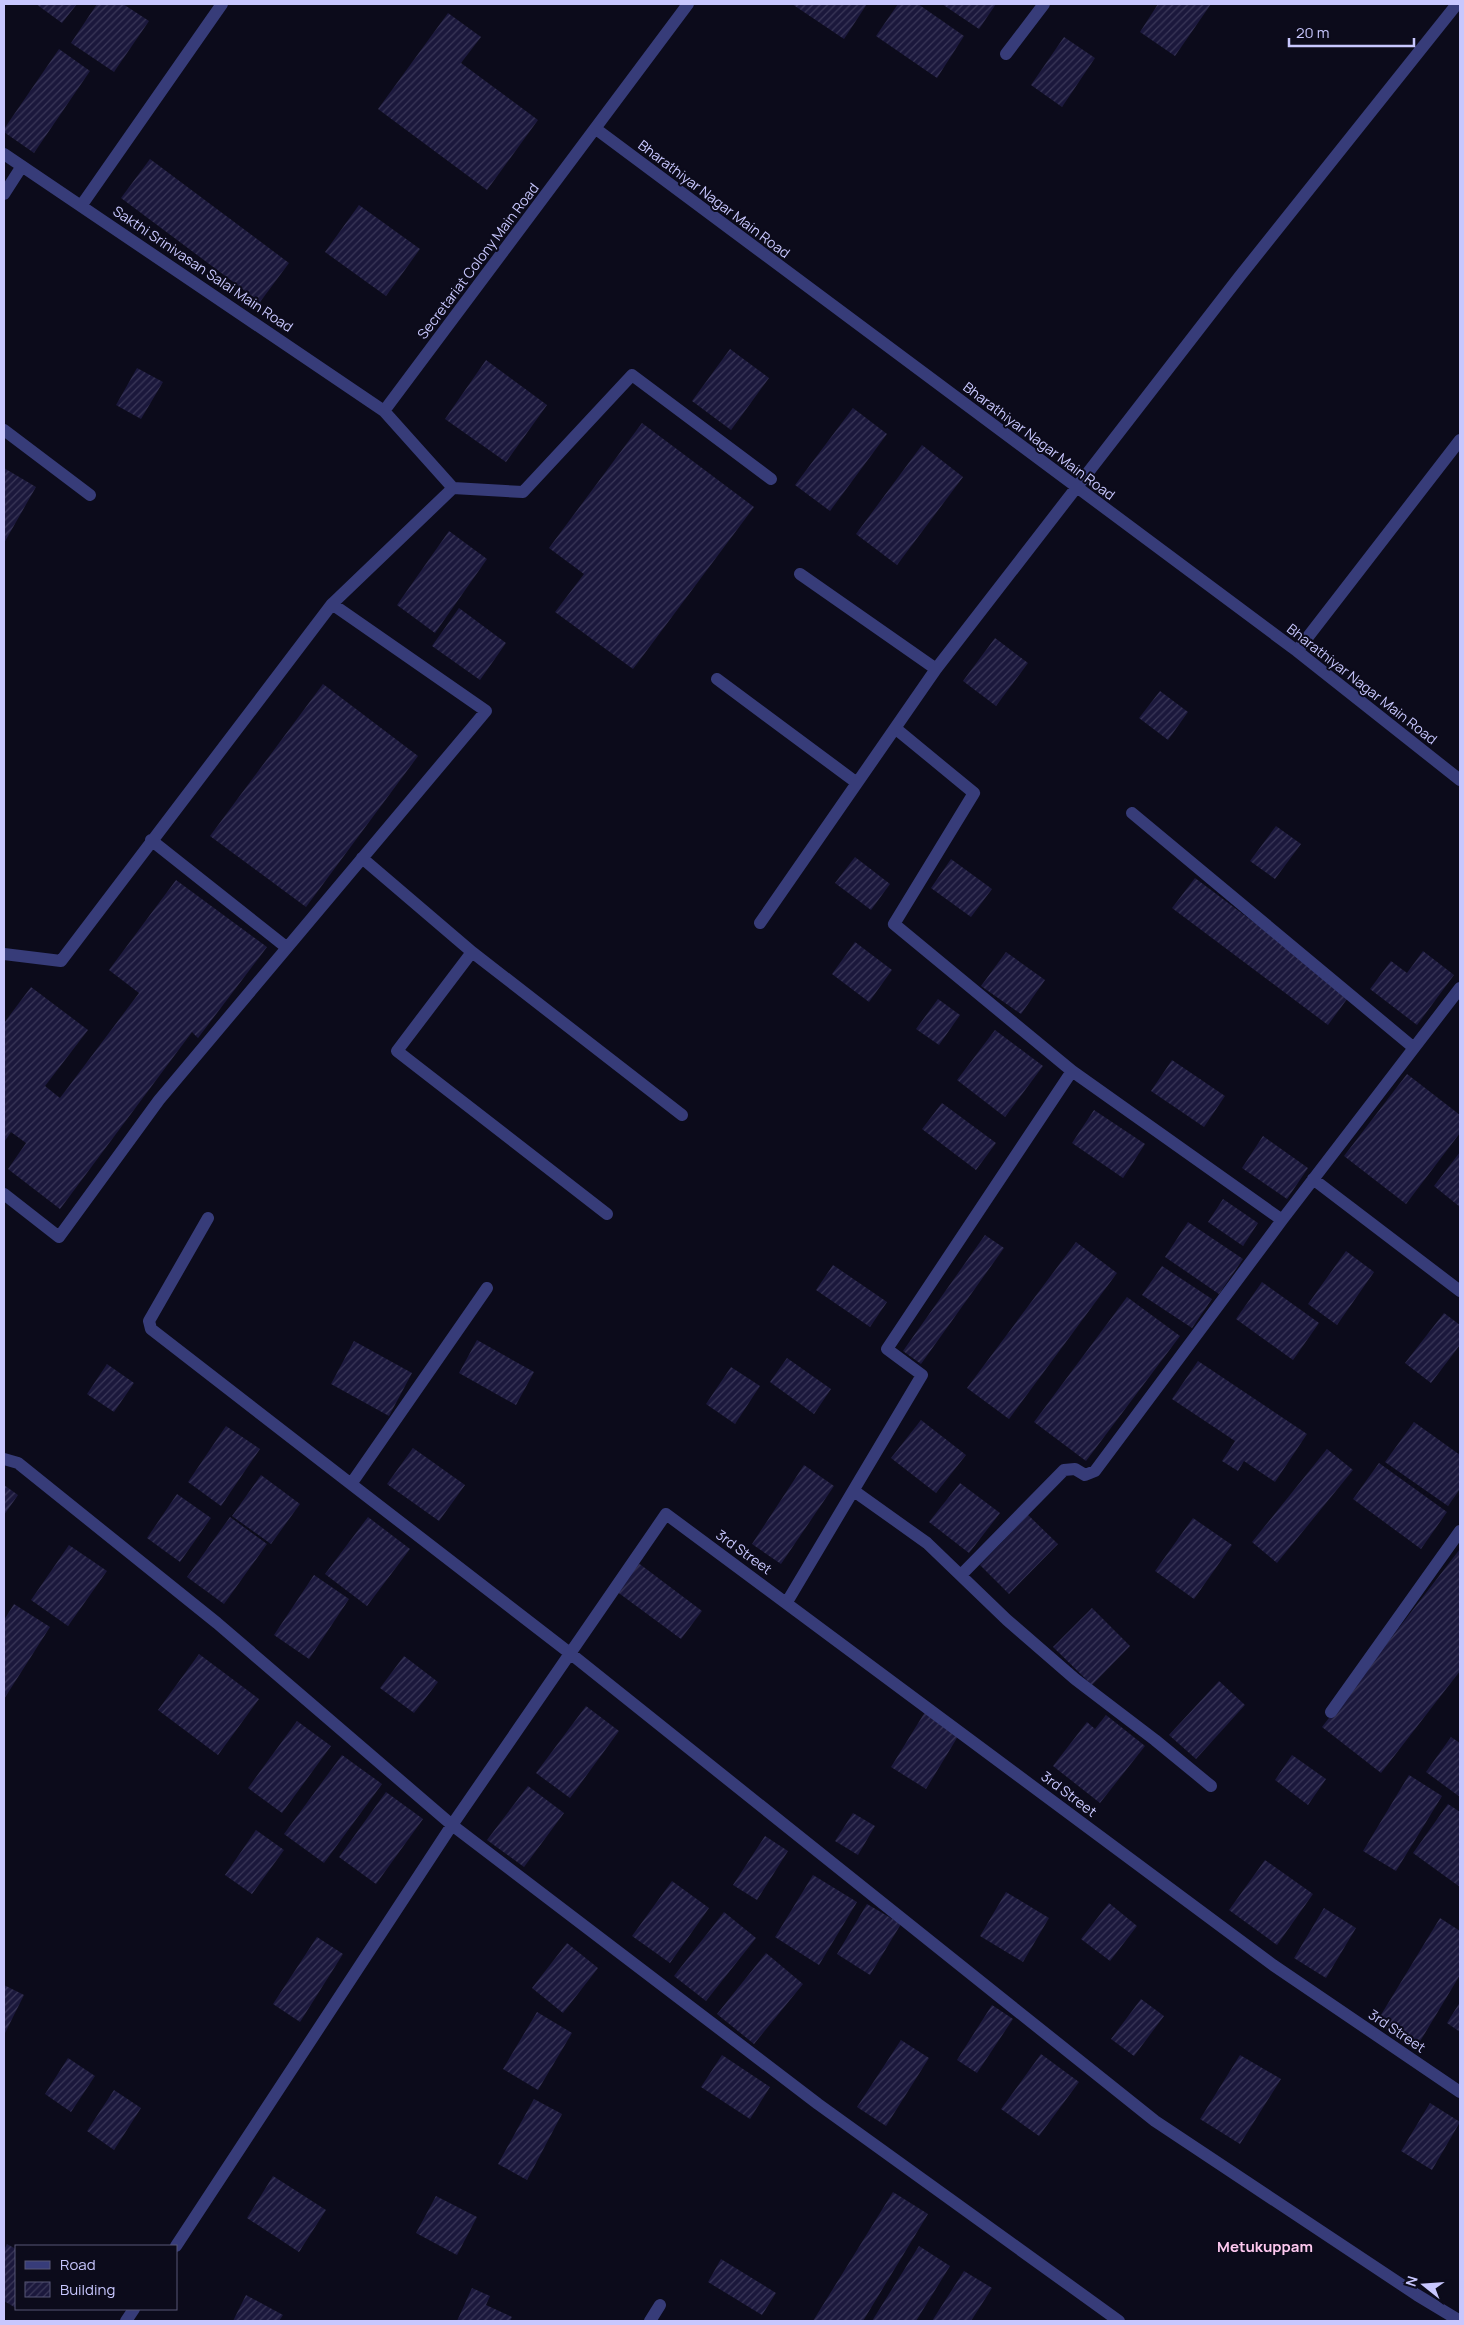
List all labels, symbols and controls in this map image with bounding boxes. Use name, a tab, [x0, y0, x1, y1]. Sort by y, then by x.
scale bar	[1289, 15, 1414, 47]
text: 20 m	[1296, 22, 1329, 43]
street label: Bharathiyar Nagar Main Road	[634, 135, 794, 262]
street label: Secretariat Colony Main Road	[413, 179, 543, 343]
street label: Sakthi Srinivasan Salai Main Road	[110, 201, 297, 336]
street label: Bharathiyar Nagar Main Road	[959, 377, 1119, 504]
street label: Bharathiyar Nagar Main Road	[1283, 619, 1441, 748]
street label: 3rd Street	[712, 1525, 776, 1579]
street label: 3rd Street	[1038, 1766, 1101, 1821]
street label: 3rd Street	[1365, 2005, 1430, 2057]
district label: Metukuppam	[1217, 2236, 1313, 2257]
legend	[15, 2245, 178, 2310]
text: Road	[60, 2254, 96, 2275]
north arrow	[1399, 2260, 1449, 2310]
text: N	[1401, 2273, 1422, 2289]
text: Building	[60, 2279, 115, 2300]

